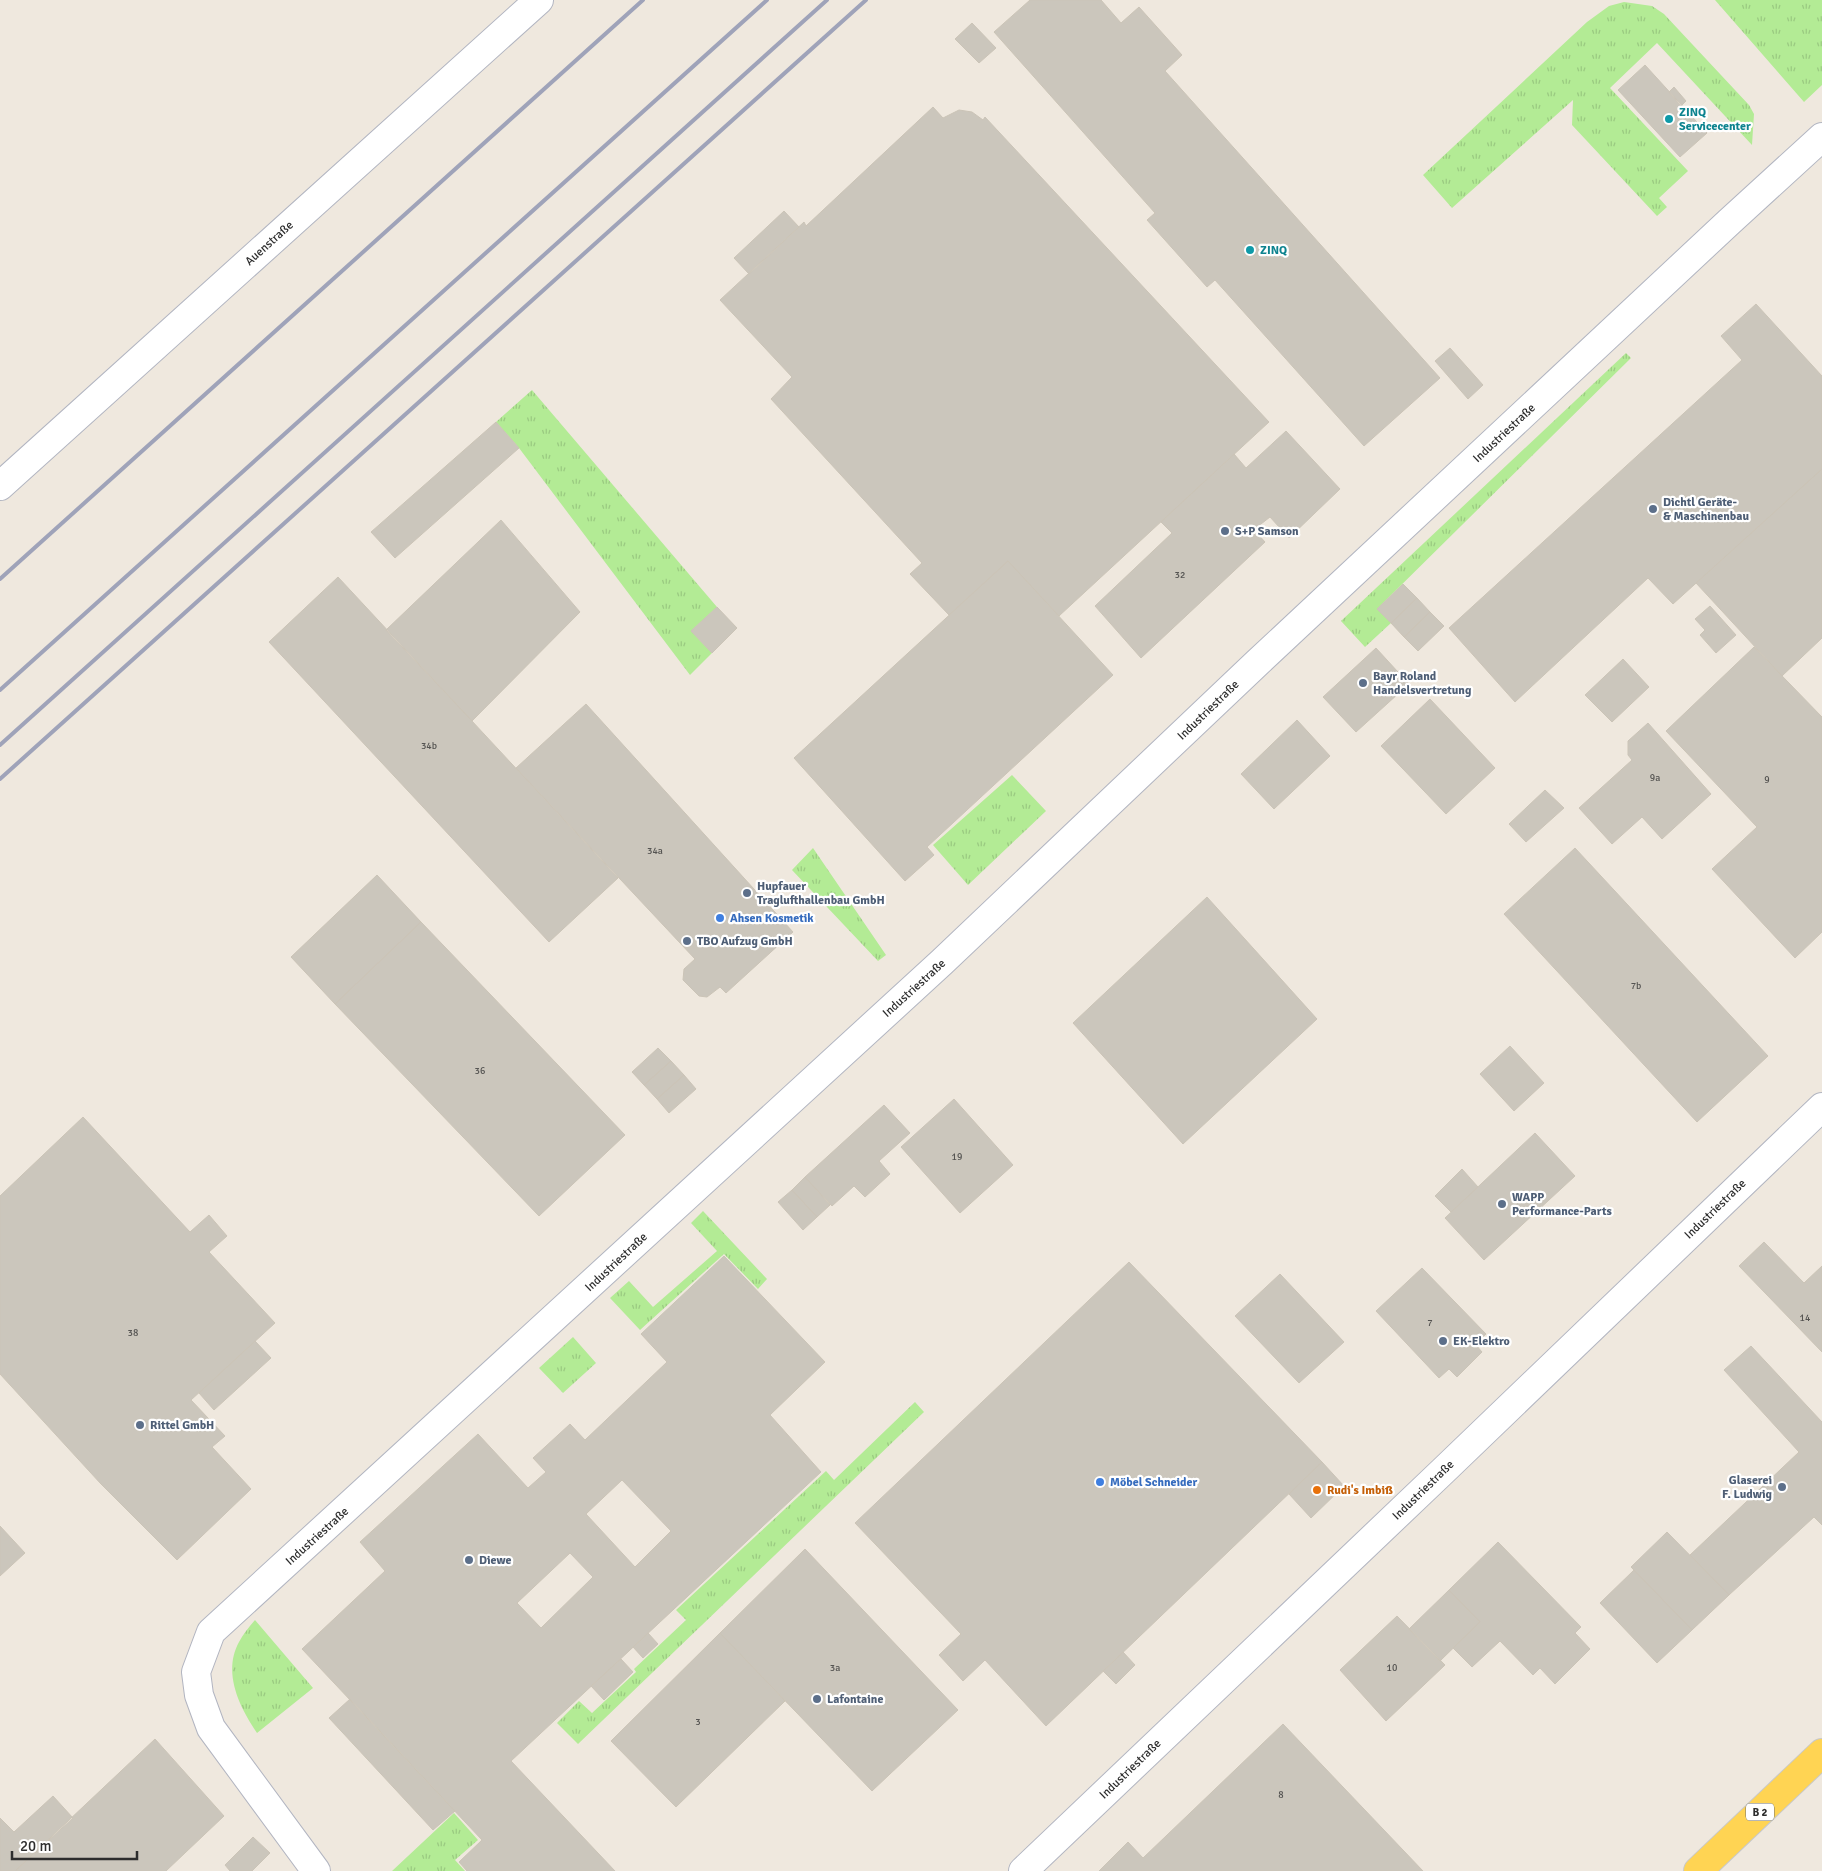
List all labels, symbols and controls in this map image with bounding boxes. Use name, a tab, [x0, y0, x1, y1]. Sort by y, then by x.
place label: ZINQ Servicecenter	[1679, 105, 1751, 134]
marker: ZINQ Servicecenter	[1663, 113, 1675, 125]
street label: Auenstraße	[242, 218, 297, 269]
place label: ZINQ	[1260, 243, 1287, 258]
marker: ZINQ	[1244, 244, 1256, 256]
street label: Industriestraße	[1470, 401, 1539, 466]
place label: Dichtl Geräte- & Maschinenbau	[1663, 495, 1749, 524]
marker: Dichtl Geräte- & Maschinenbau	[1647, 503, 1659, 515]
place label: S+P Samson	[1235, 524, 1299, 539]
marker: S+P Samson	[1219, 525, 1231, 537]
house number: 32	[1175, 569, 1185, 581]
place label: Bayr Roland Handelsvertretung	[1373, 669, 1472, 698]
street label: Industriestraße	[1174, 677, 1242, 743]
marker: Bayr Roland Handelsvertretung	[1357, 677, 1369, 689]
house number: 34b	[421, 740, 437, 752]
house number: 9a	[1650, 772, 1660, 784]
house number: 9	[1764, 774, 1770, 786]
house number: 34a	[647, 845, 663, 857]
place label: Hupfauer Traglufthallenbau GmbH	[757, 879, 885, 908]
marker: Hupfauer Traglufthallenbau GmbH	[741, 887, 753, 899]
place label: Ahsen Kosmetik	[730, 911, 814, 926]
marker: Ahsen Kosmetik	[714, 912, 726, 924]
place label: TBO Aufzug GmbH	[697, 934, 793, 949]
marker: TBO Aufzug GmbH	[681, 935, 693, 947]
street label: Industriestraße	[880, 956, 949, 1021]
house number: 7b	[1631, 980, 1641, 992]
house number: 36	[475, 1065, 485, 1077]
house number: 19	[952, 1151, 962, 1163]
street label: Industriestraße	[1681, 1176, 1749, 1242]
place label: WAPP Performance-Parts	[1512, 1190, 1612, 1219]
marker: WAPP Performance-Parts	[1496, 1198, 1508, 1210]
street label: Industriestraße	[582, 1230, 651, 1295]
house number: 14	[1800, 1312, 1811, 1324]
house number: 7	[1427, 1317, 1433, 1329]
house number: 38	[128, 1327, 138, 1339]
place label: EK-Elektro	[1453, 1334, 1510, 1349]
marker: EK-Elektro	[1437, 1335, 1449, 1347]
place label: Rittel GmbH	[150, 1418, 214, 1433]
marker: Rittel GmbH	[134, 1419, 146, 1431]
street label: Industriestraße	[1389, 1457, 1457, 1523]
place label: Glaserei F. Ludwig	[1722, 1473, 1773, 1502]
place label: Möbel Schneider	[1110, 1475, 1197, 1490]
marker: Möbel Schneider	[1094, 1476, 1106, 1488]
marker: Glaserei F. Ludwig	[1776, 1481, 1788, 1493]
place label: Rudi's Imbiß	[1327, 1483, 1393, 1498]
marker: Rudi's Imbiß	[1311, 1484, 1323, 1496]
street label: Industriestraße	[283, 1504, 352, 1569]
place label: Diewe	[479, 1553, 511, 1568]
marker: Diewe	[463, 1554, 475, 1566]
house number: 3a	[830, 1662, 840, 1674]
house number: 10	[1387, 1662, 1397, 1674]
place label: Lafontaine	[827, 1692, 883, 1707]
marker: Lafontaine	[811, 1693, 823, 1705]
house number: 3	[695, 1716, 701, 1728]
street label: Industriestraße	[1096, 1736, 1164, 1802]
house number: 8	[1278, 1789, 1284, 1801]
road number: B 2	[1746, 1804, 1774, 1820]
scale bar	[12, 1828, 138, 1860]
text: 20 m	[20, 1837, 51, 1855]

